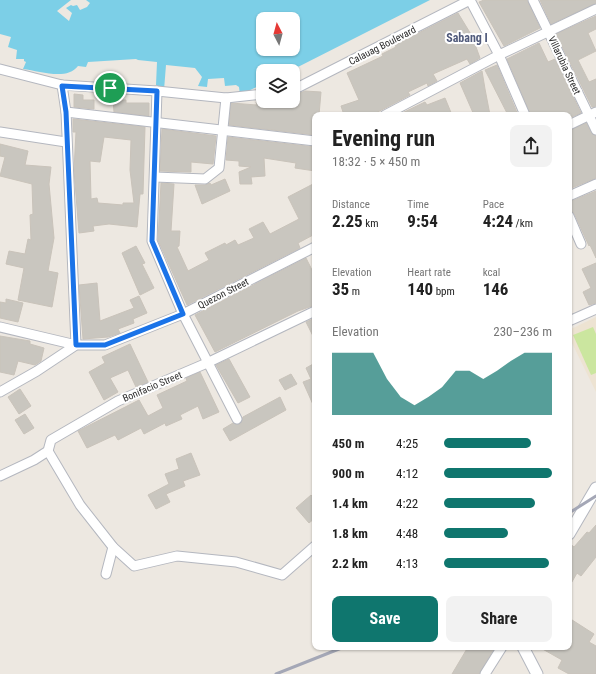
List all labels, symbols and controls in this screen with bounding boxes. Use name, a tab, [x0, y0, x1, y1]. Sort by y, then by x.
north arrow	[256, 12, 300, 56]
map controls	[256, 12, 300, 108]
street label: Calauag Boulevard	[347, 24, 418, 67]
district label: Sabang I	[446, 31, 488, 45]
street label: Villarubia Street	[546, 34, 583, 96]
button: layers	[256, 64, 300, 108]
pin	[93, 71, 127, 105]
icon: arrive	[99, 77, 121, 99]
button: share	[510, 125, 552, 167]
text: Evening run	[332, 126, 435, 151]
text: 18:32 · 5 × 450 m	[332, 154, 420, 169]
text: Distance	[332, 198, 370, 211]
text: Time	[407, 198, 429, 211]
text: Pace	[483, 198, 504, 211]
text: 2.25	[332, 211, 363, 231]
text: 9:54	[407, 211, 438, 231]
text: 4:24	[483, 211, 513, 231]
text: km	[363, 217, 378, 230]
text: /km	[513, 217, 533, 230]
text: Elevation	[332, 266, 372, 279]
text: Heart rate	[407, 266, 451, 279]
text: kcal	[483, 266, 500, 279]
street label: Quezon Street	[196, 276, 250, 311]
text: 35	[332, 279, 349, 299]
text: 140	[407, 279, 433, 299]
text: 146	[483, 279, 508, 299]
text: m	[349, 285, 360, 298]
text: bpm	[433, 285, 455, 298]
text: Elevation	[332, 324, 379, 339]
text: 230–236 m	[493, 324, 552, 339]
street label: Bonifacio Street	[121, 369, 183, 404]
text: 450 m	[332, 436, 364, 451]
text: 4:25	[396, 436, 418, 451]
text: 900 m	[332, 466, 364, 481]
text: 4:12	[396, 466, 418, 481]
text: 1.4 km	[332, 496, 368, 511]
text: 4:22	[396, 496, 418, 511]
text: 1.8 km	[332, 526, 368, 541]
text: 4:48	[396, 526, 418, 541]
text: 2.2 km	[332, 556, 368, 571]
text: 4:13	[396, 556, 418, 571]
button: Save	[332, 596, 438, 642]
button: Share	[446, 596, 552, 642]

